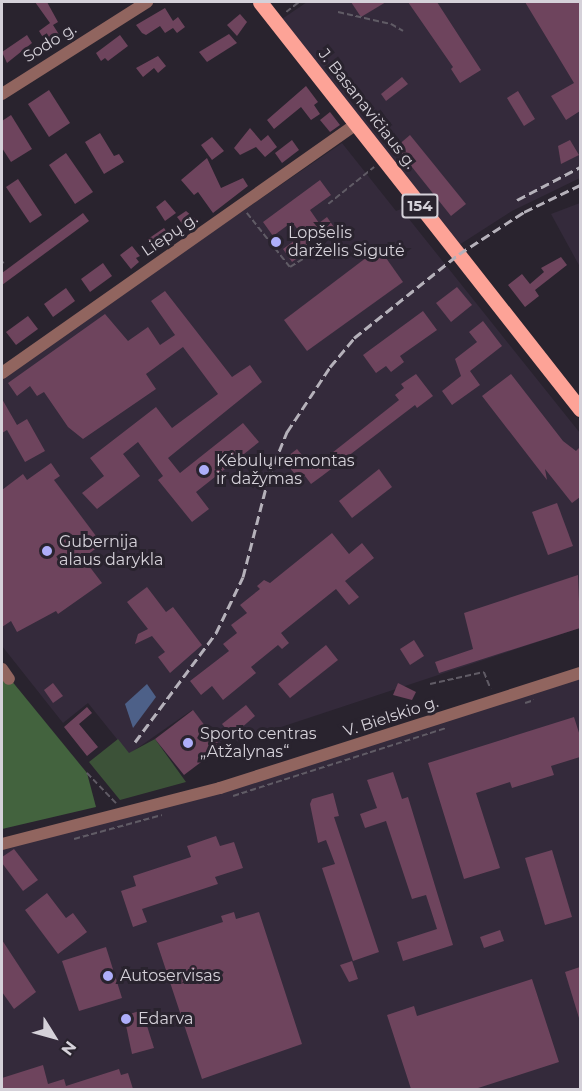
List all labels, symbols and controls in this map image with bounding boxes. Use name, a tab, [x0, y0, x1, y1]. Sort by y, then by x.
street label: Sodo g.	[20, 19, 80, 67]
street label: J. Basanavičiaus g.	[314, 45, 420, 173]
road number: 154	[400, 194, 440, 218]
street label: Liepų g.	[138, 209, 202, 261]
place label: Lopšelis darželis Sigutė	[288, 223, 405, 261]
marker: Lopšelis darželis Sigutė	[269, 235, 283, 249]
place label: Kėbulų remontas ir dažymas	[216, 451, 355, 489]
marker: Kėbulų remontas ir dažymas	[197, 463, 211, 477]
place label: Gubernija alaus darykla	[59, 532, 164, 570]
marker: Gubernija alaus darykla	[40, 544, 54, 558]
street label: V. Bielskio g.	[341, 693, 441, 741]
place label: Sporto centras „Atžalynas“	[200, 724, 317, 762]
marker: Sporto centras „Atžalynas“	[181, 736, 195, 750]
place label: Autoservisas	[120, 966, 220, 986]
marker: Autoservisas	[101, 969, 115, 983]
north arrow	[24, 1007, 84, 1067]
place label: Edarva	[138, 1009, 193, 1029]
marker: Edarva	[119, 1012, 133, 1026]
text: N	[57, 1037, 80, 1059]

